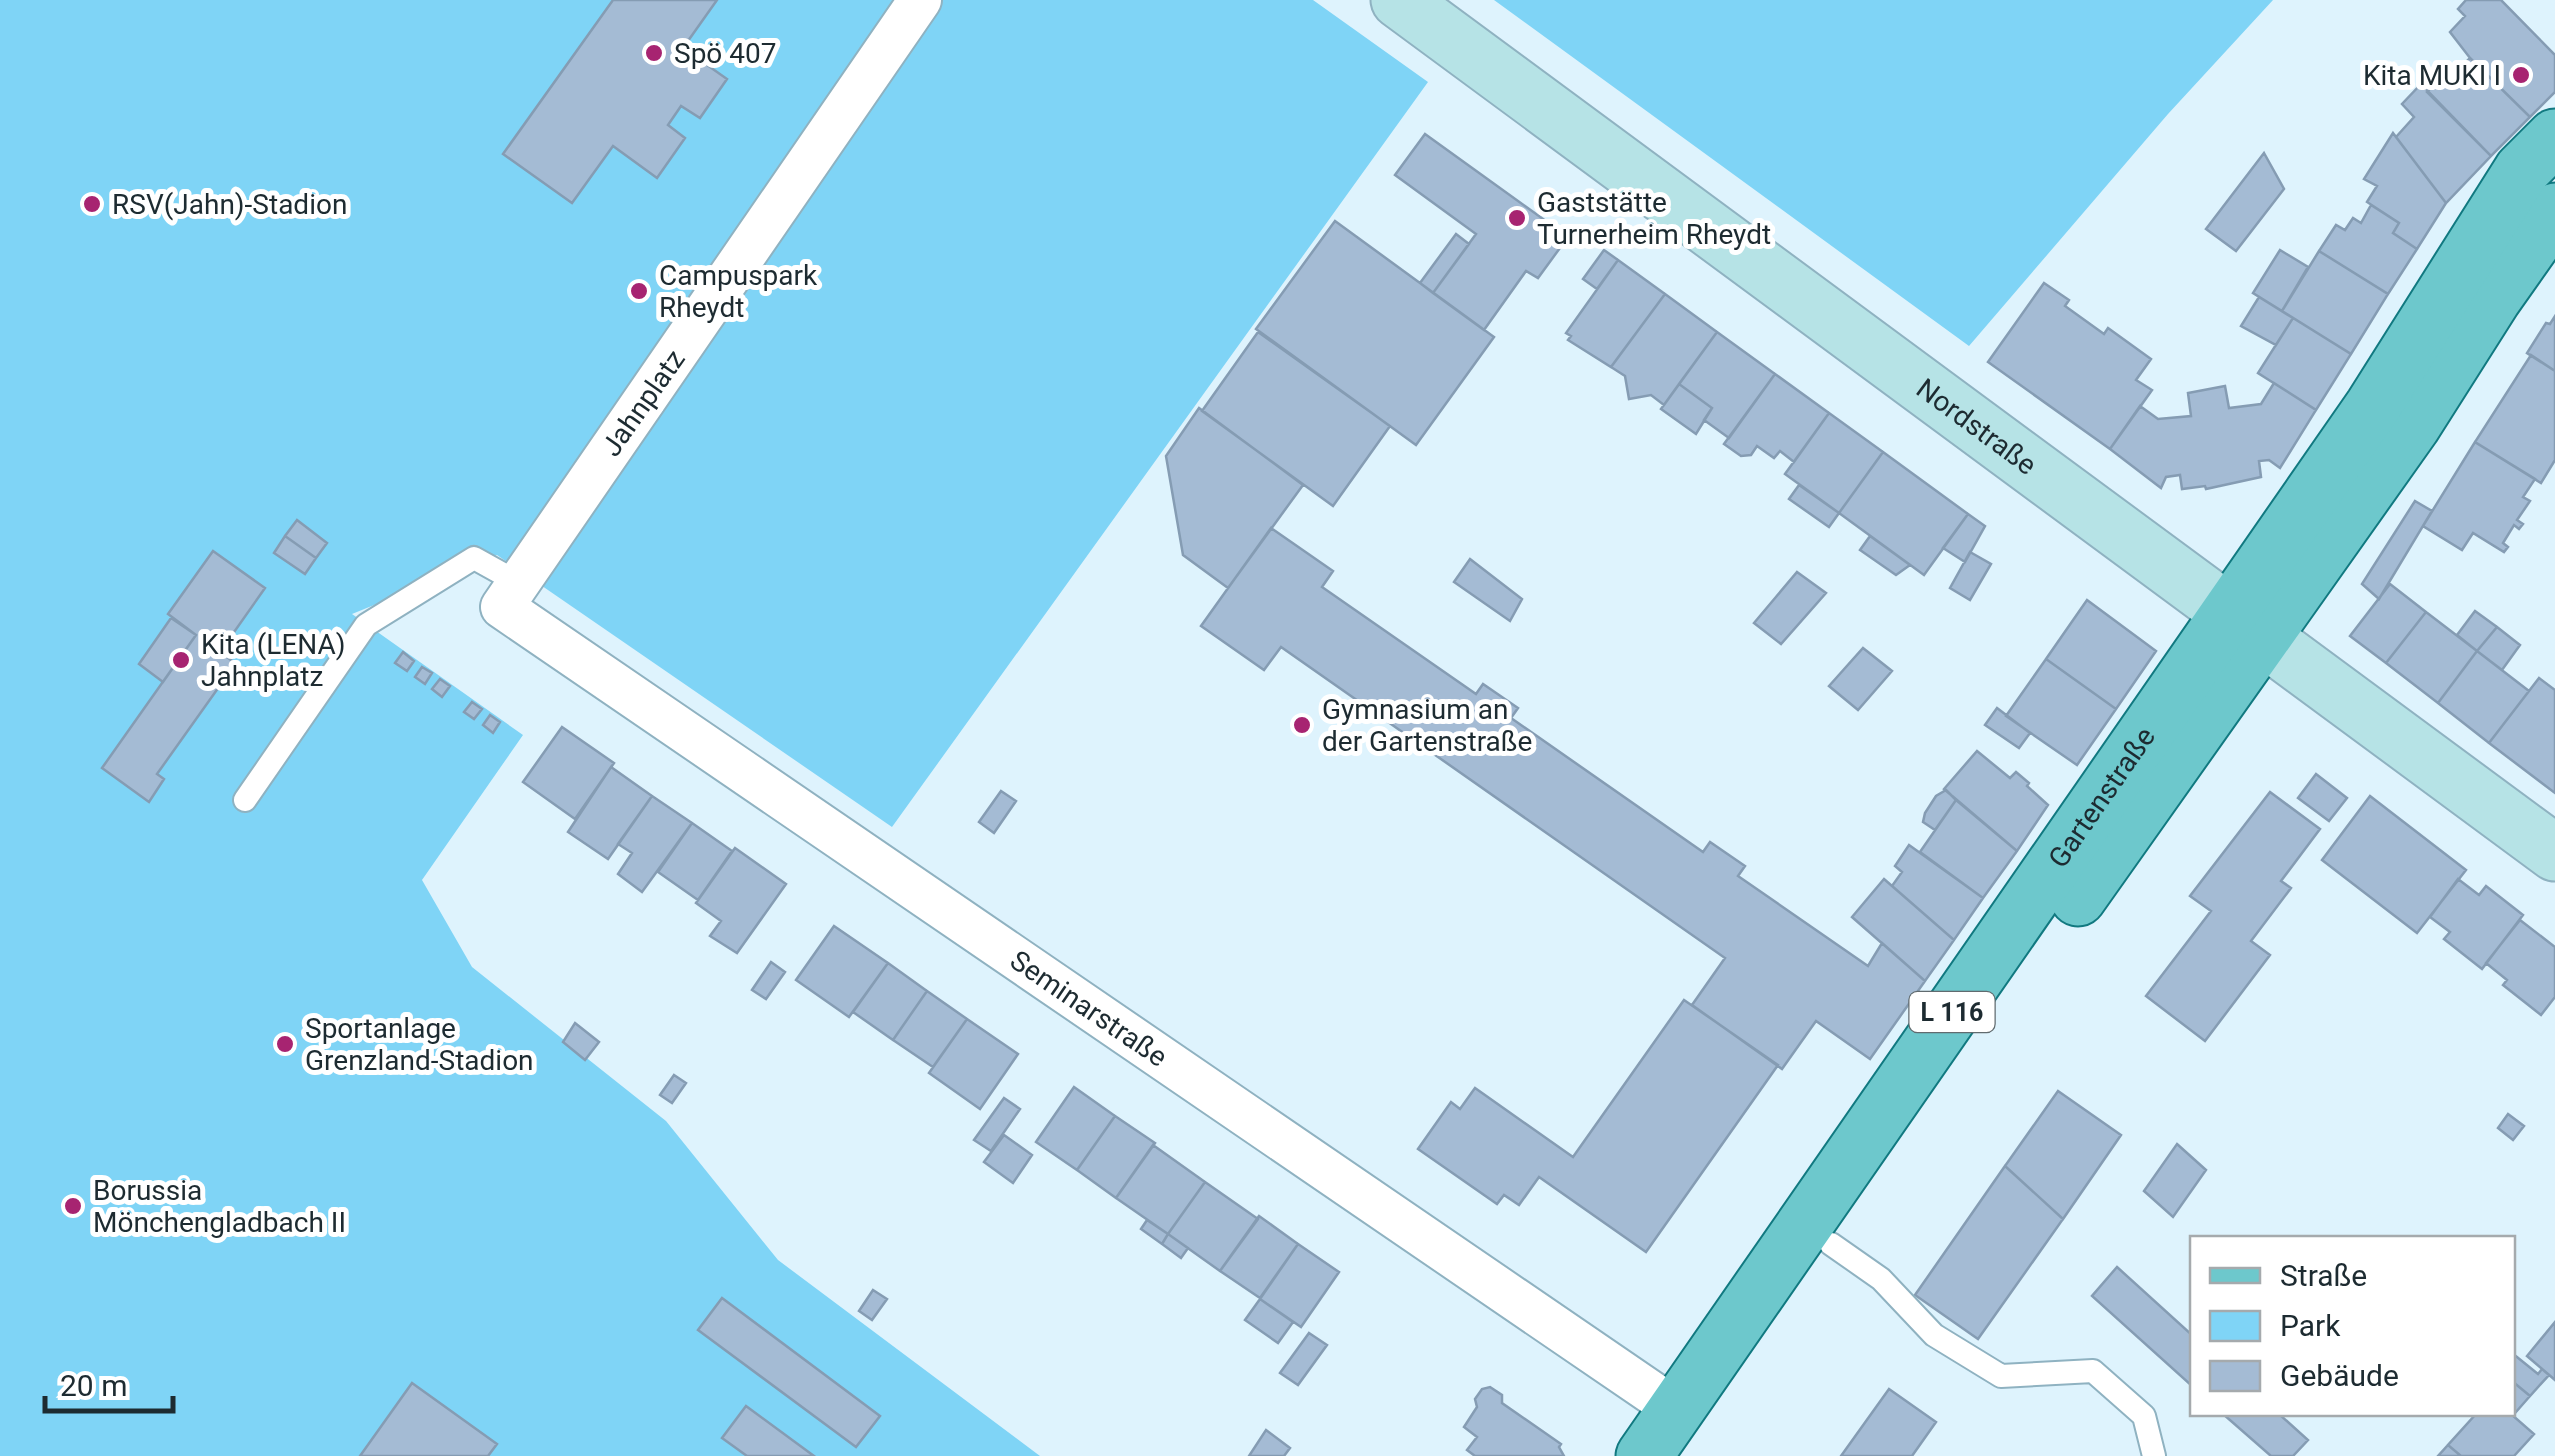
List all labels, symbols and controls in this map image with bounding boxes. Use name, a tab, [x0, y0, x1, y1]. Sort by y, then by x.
place label: Spö 407	[674, 37, 776, 70]
marker: Spö 407	[643, 42, 665, 64]
place label: Kita MUKI I	[2363, 59, 2501, 92]
marker: Kita MUKI I	[2510, 64, 2532, 86]
place label: Gaststätte Turnerheim Rheydt	[1537, 186, 1771, 251]
place label: RSV(Jahn)-Stadion	[112, 188, 347, 221]
marker: RSV(Jahn)-Stadion	[81, 193, 103, 215]
marker: Gaststätte Turnerheim Rheydt	[1506, 207, 1528, 229]
place label: Campuspark Rheydt	[659, 259, 818, 324]
marker: Campuspark Rheydt	[628, 280, 650, 302]
street label: Jahnplatz	[594, 343, 692, 463]
street label: Nordstraße	[1910, 371, 2043, 481]
place label: Kita (LENA) Jahnplatz	[201, 628, 346, 693]
marker: Kita (LENA) Jahnplatz	[170, 649, 192, 671]
place label: Gymnasium an der Gartenstraße	[1322, 693, 1532, 758]
marker: Gymnasium an der Gartenstraße	[1291, 714, 1313, 736]
street label: Gartenstraße	[2041, 721, 2162, 874]
street label: Seminarstraße	[1004, 943, 1174, 1073]
road number: L 116	[1910, 992, 1994, 1032]
place label: Sportanlage Grenzland-Stadion	[305, 1012, 534, 1077]
marker: Sportanlage Grenzland-Stadion	[274, 1033, 296, 1055]
place label: Borussia Mönchengladbach II	[93, 1174, 346, 1239]
marker: Borussia Mönchengladbach II	[62, 1195, 84, 1217]
legend	[2190, 1236, 2515, 1416]
text: Straße	[2280, 1258, 2367, 1293]
text: Park	[2280, 1308, 2341, 1343]
scale bar	[45, 1351, 172, 1413]
text: Gebäude	[2280, 1358, 2399, 1393]
text: 20 m	[60, 1368, 127, 1403]

